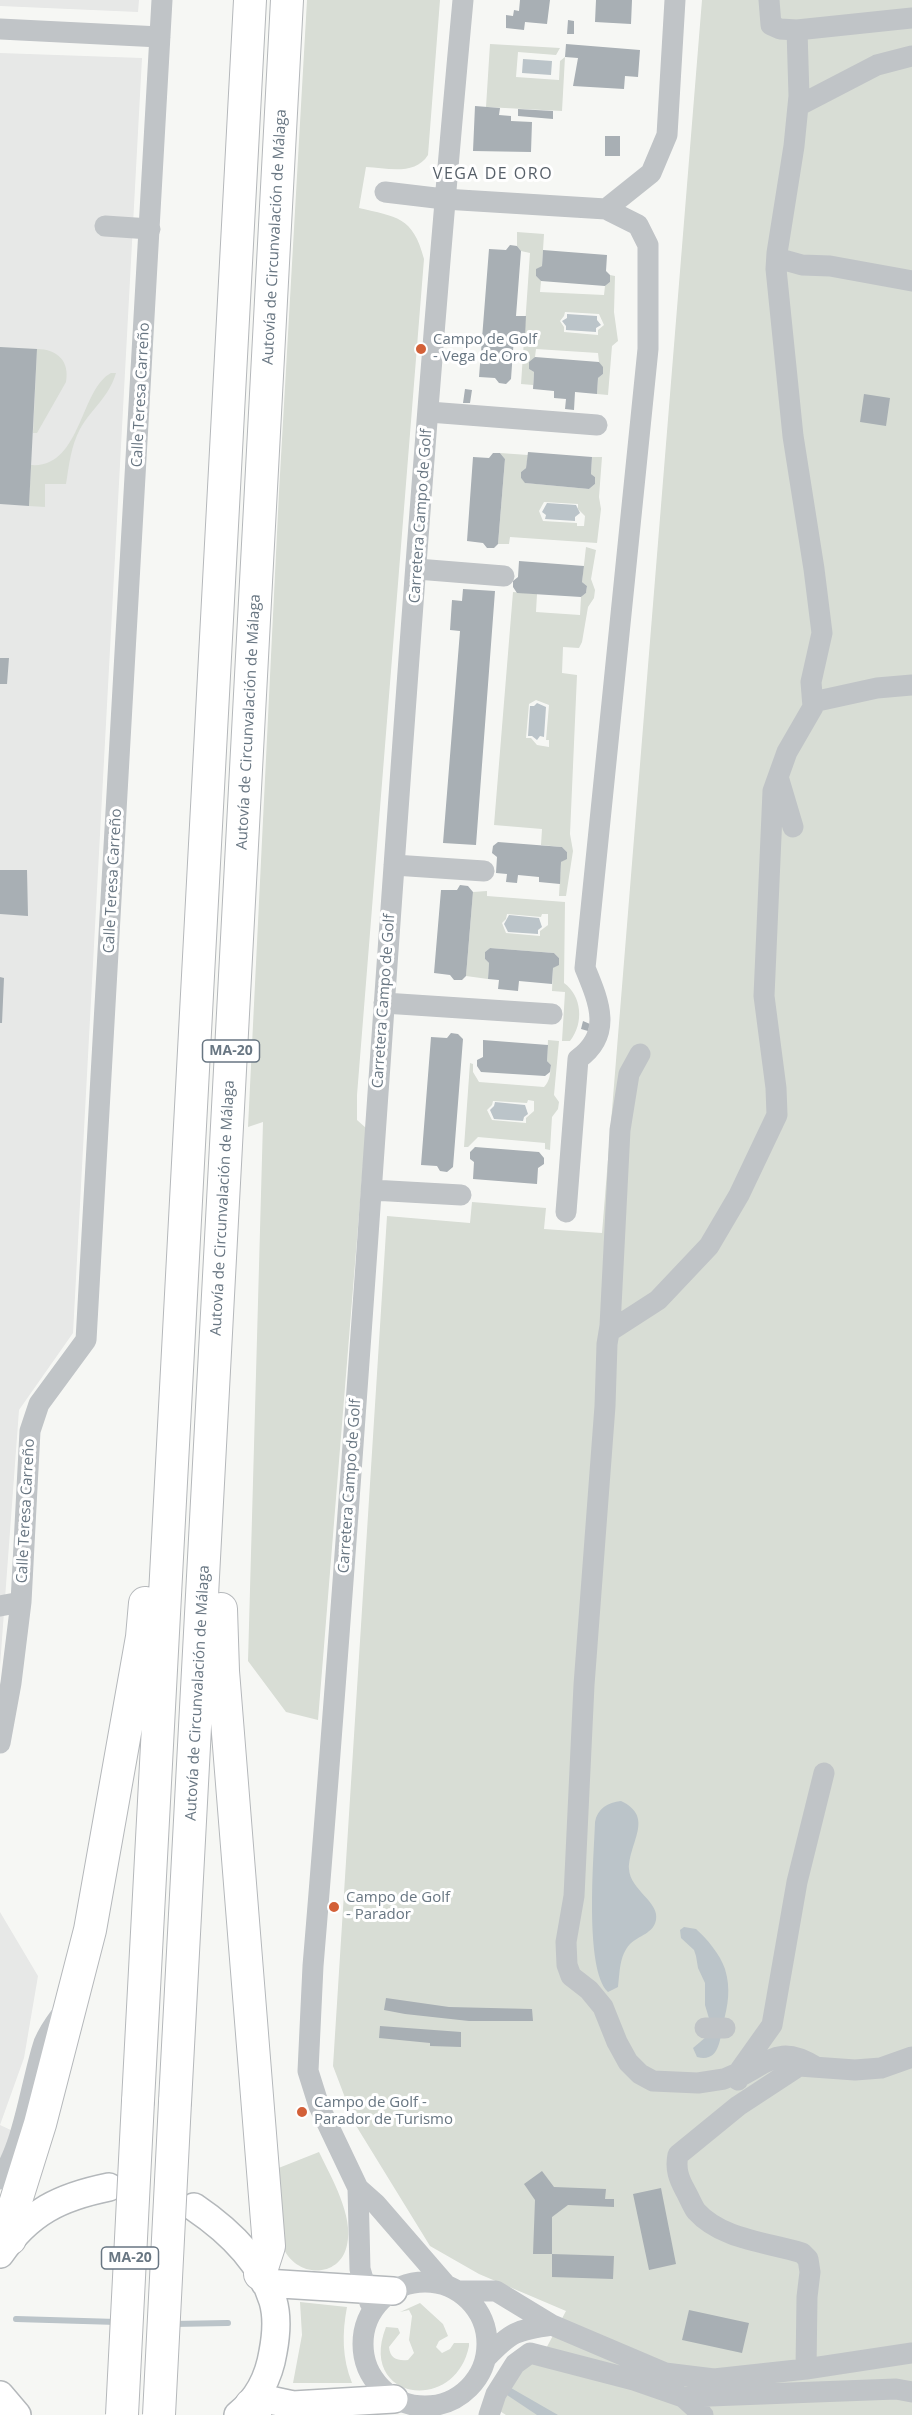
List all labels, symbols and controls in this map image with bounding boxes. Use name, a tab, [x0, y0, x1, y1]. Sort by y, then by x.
street label: Autovía de Circunvalación de Málaga	[259, 109, 291, 365]
district label: VEGA DE ORO	[433, 164, 553, 184]
street label: Calle Teresa Carreño	[128, 322, 154, 468]
place label: Campo de Golf - Vega de Oro	[433, 331, 537, 366]
marker: Campo de Golf - Vega de Oro	[414, 342, 428, 356]
street label: Carretera Campo de Golf	[406, 428, 436, 604]
street label: Autovía de Circunvalación de Málaga	[233, 594, 265, 850]
street label: Calle Teresa Carreño	[100, 808, 126, 954]
street label: Carretera Campo de Golf	[369, 913, 399, 1089]
road number: MA-20	[202, 1040, 260, 1062]
street label: Autovía de Circunvalación de Málaga	[207, 1080, 239, 1336]
street label: Carretera Campo de Golf	[335, 1398, 365, 1574]
street label: Calle Teresa Carreño	[13, 1438, 39, 1584]
street label: Autovía de Circunvalación de Málaga	[182, 1565, 214, 1821]
place label: Campo de Golf - Parador	[346, 1889, 450, 1924]
marker: Campo de Golf - Parador	[327, 1900, 341, 1914]
place label: Campo de Golf - Parador de Turismo	[314, 2094, 453, 2129]
marker: Campo de Golf - Parador de Turismo	[295, 2105, 309, 2119]
road number: MA-20	[102, 2247, 158, 2269]

